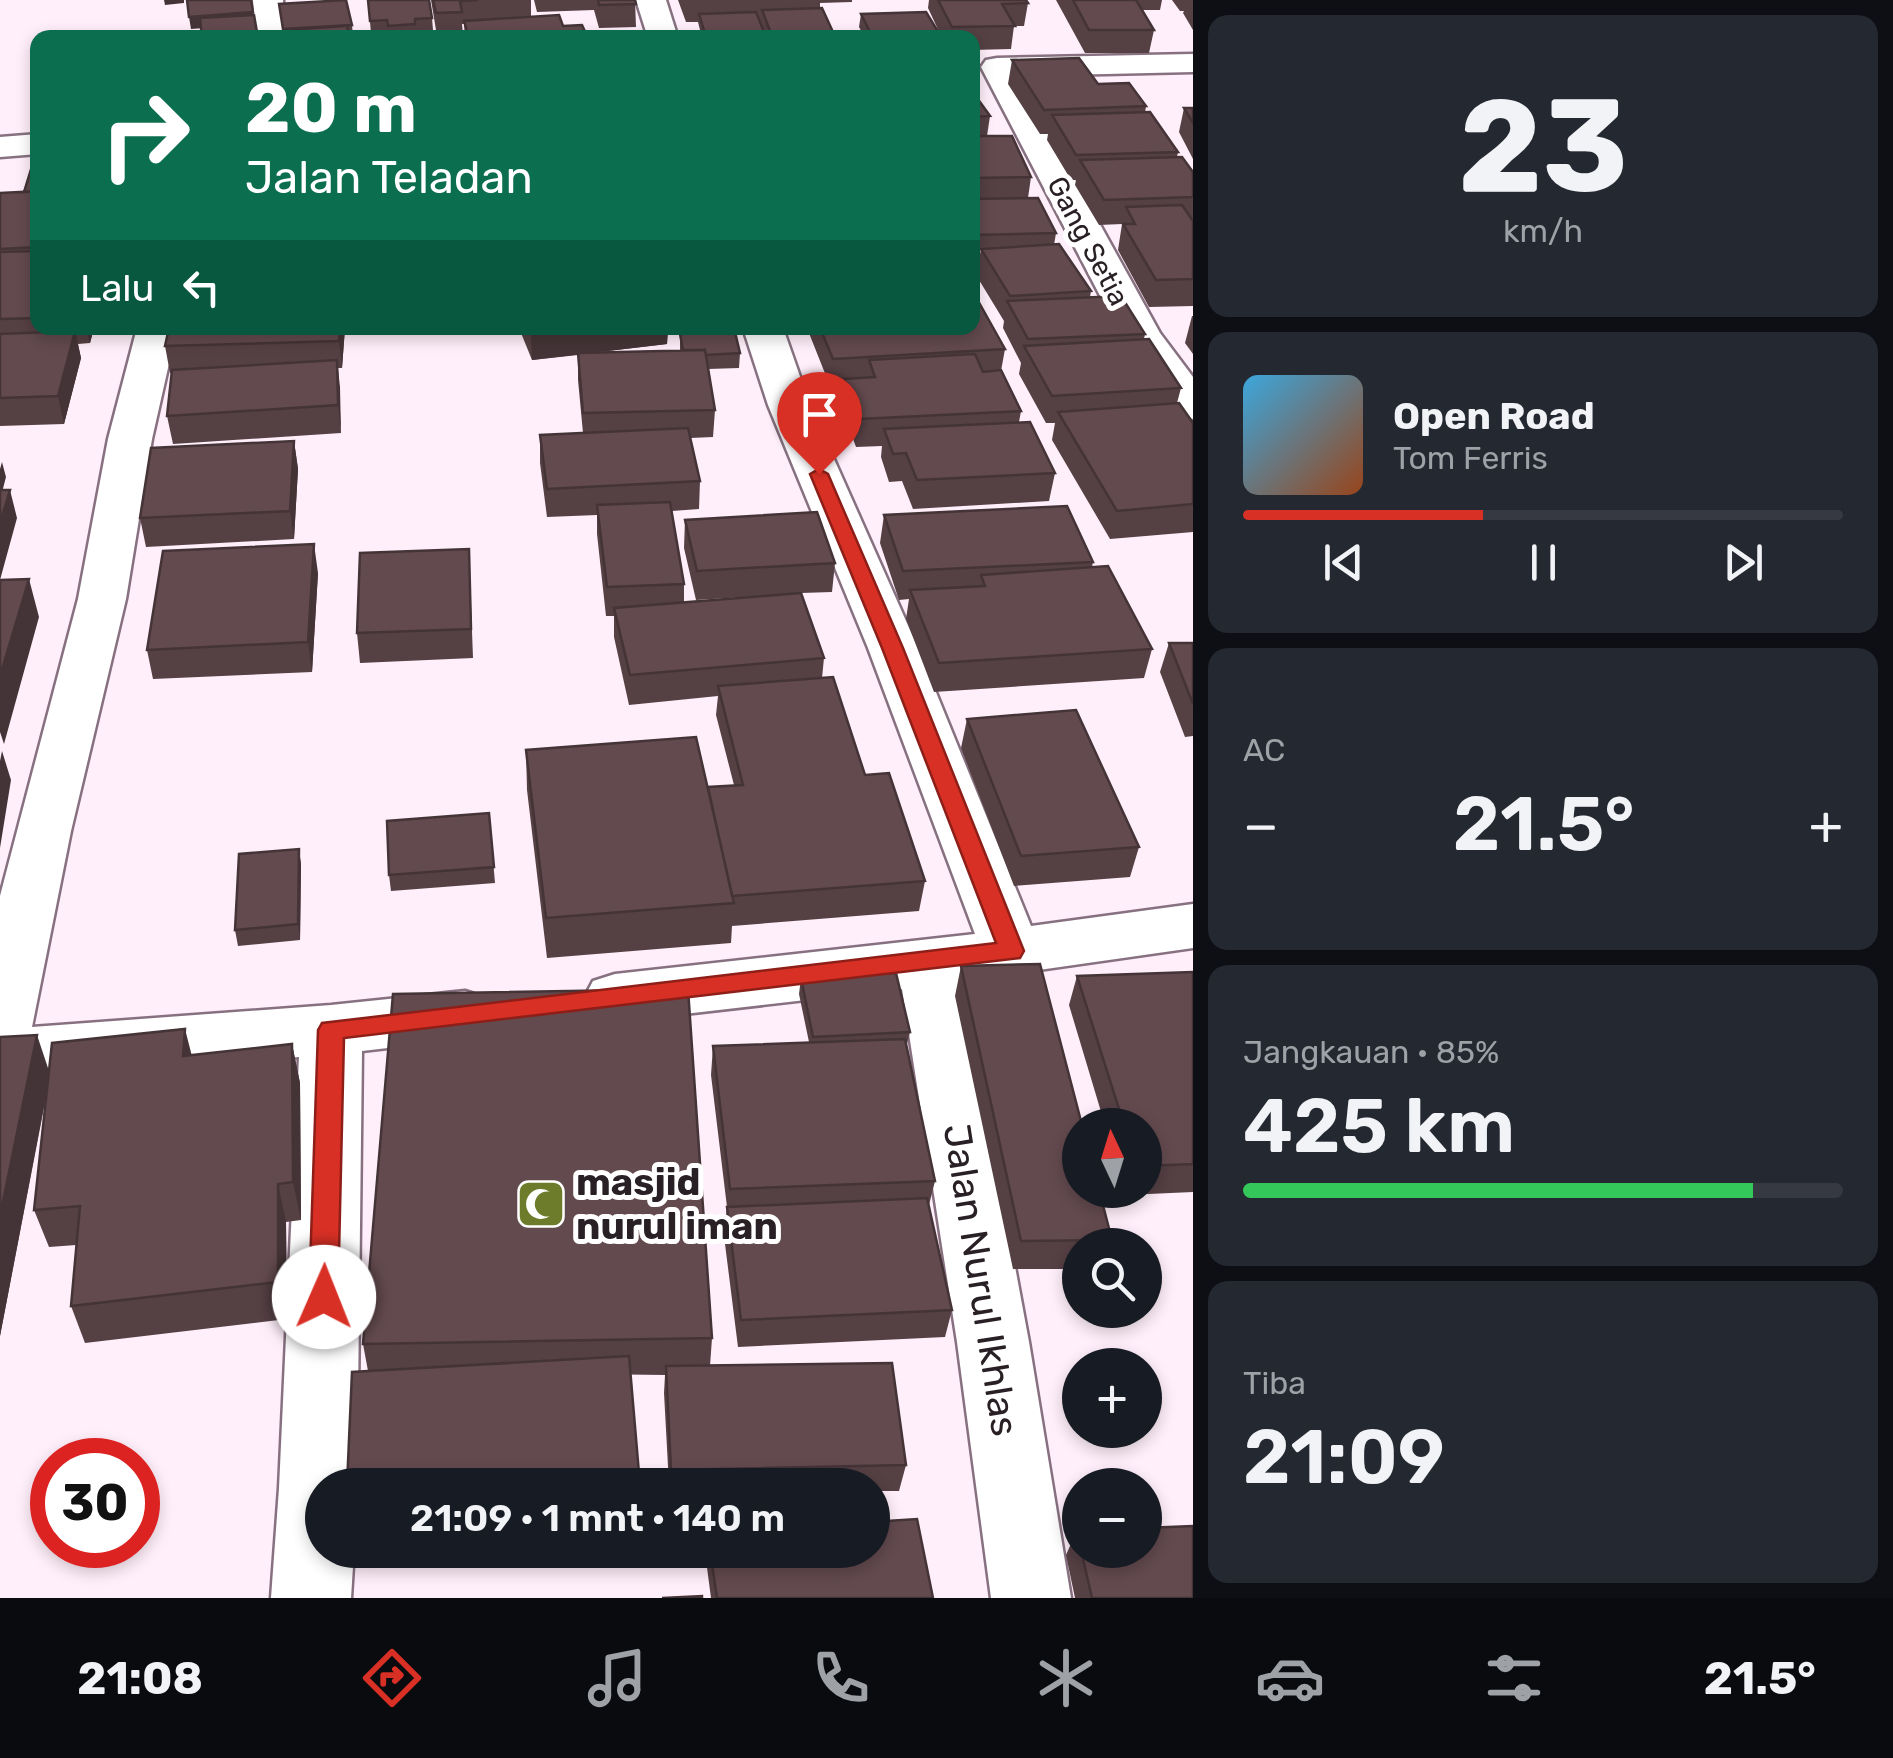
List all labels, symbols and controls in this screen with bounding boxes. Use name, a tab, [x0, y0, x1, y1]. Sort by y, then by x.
text: 20 m	[245, 67, 417, 150]
text: 23	[1458, 69, 1628, 224]
icon: right	[80, 70, 210, 200]
text: Jalan Teladan	[245, 151, 533, 204]
street label: Gang Setia	[1040, 171, 1136, 311]
text: km/h	[1503, 212, 1583, 250]
icon: left	[174, 260, 229, 315]
text: Lalu	[80, 265, 154, 311]
pin	[777, 372, 862, 475]
icon: arrive	[792, 387, 847, 442]
text: Open Road	[1393, 393, 1595, 439]
text: Tom Ferris	[1393, 439, 1548, 477]
icon: previous	[1316, 535, 1371, 590]
icon: pause	[1516, 535, 1571, 590]
icon: next	[1716, 535, 1771, 590]
text: AC	[1243, 731, 1285, 769]
text: 21.5°	[1453, 780, 1635, 869]
text: −	[1243, 793, 1279, 858]
text: +	[1809, 793, 1843, 858]
text: Jangkauan · 85%	[1243, 1033, 1499, 1071]
text: 425 km	[1243, 1082, 1515, 1171]
north arrow	[1062, 1108, 1162, 1208]
map controls	[1062, 1108, 1162, 1568]
street label: Jalan Nurul Ikhlas	[934, 1121, 1028, 1439]
place label: masjid nurul iman	[576, 1159, 778, 1249]
mosque icon: masjid nurul iman	[515, 1178, 567, 1230]
button: search	[1062, 1228, 1162, 1328]
position arrow	[272, 1245, 376, 1349]
button: +	[1062, 1348, 1162, 1448]
text: Tiba	[1243, 1364, 1306, 1402]
text: 21:09	[1243, 1413, 1445, 1502]
speed limit sign: 30	[30, 1438, 160, 1568]
button: −	[1062, 1468, 1162, 1568]
text: 21:09 · 1 mnt · 140 m	[410, 1495, 785, 1541]
icon: directions	[357, 1643, 427, 1713]
icon: music	[582, 1643, 652, 1713]
icon: phone	[806, 1643, 876, 1713]
icon: climate	[1031, 1643, 1101, 1713]
icon: car	[1255, 1643, 1325, 1713]
icon: filters	[1479, 1643, 1549, 1713]
text: 21:08	[77, 1652, 203, 1705]
text: 21.5°	[1704, 1652, 1816, 1705]

